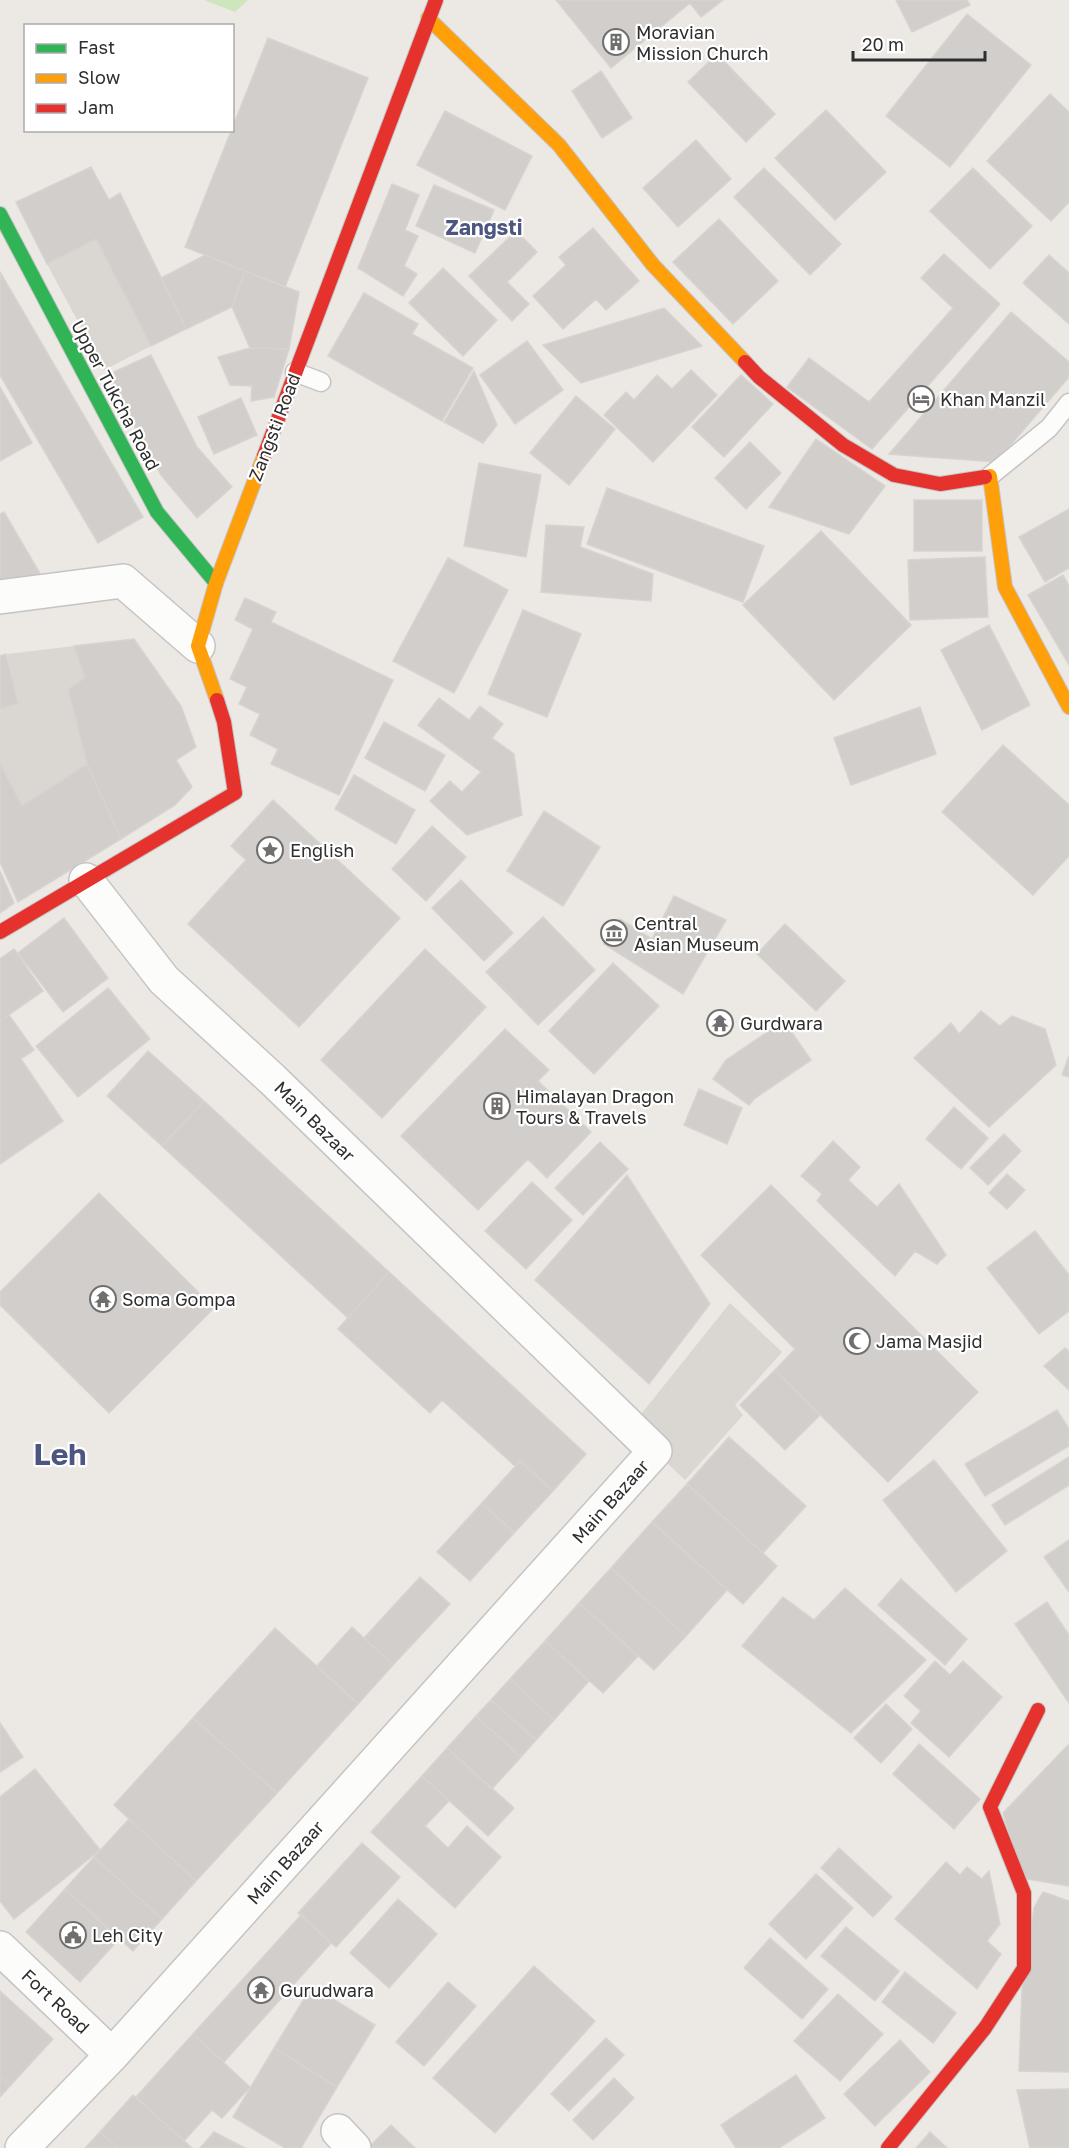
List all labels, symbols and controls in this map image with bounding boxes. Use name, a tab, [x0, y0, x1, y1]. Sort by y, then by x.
place label: Moravian Mission Church	[636, 21, 769, 64]
legend	[24, 24, 234, 132]
scale bar	[853, 24, 985, 62]
building icon: Moravian Mission Church	[601, 27, 631, 57]
text: 20 m	[862, 33, 904, 55]
text: Fast	[78, 36, 115, 58]
text: Slow	[78, 66, 121, 88]
text: Jam	[78, 96, 114, 118]
district label: Zangsti	[446, 214, 522, 240]
street label: Upper Tukcha Road	[67, 316, 165, 474]
street label: Zangsti Road	[243, 370, 305, 484]
hotel icon: Khan Manzil	[906, 384, 936, 414]
place label: Khan Manzil	[940, 388, 1046, 410]
place icon: English	[255, 835, 285, 865]
place label: English	[290, 839, 354, 861]
place label: Central Asian Museum	[634, 912, 759, 955]
museum icon: Central Asian Museum	[599, 918, 629, 948]
temple icon: Gurdwara	[705, 1008, 735, 1038]
place label: Gurdwara	[740, 1012, 823, 1034]
street label: Main Bazaar	[270, 1076, 360, 1166]
place label: Himalayan Dragon Tours & Travels	[516, 1085, 674, 1128]
building icon: Himalayan Dragon Tours & Travels	[482, 1091, 512, 1121]
temple icon: Soma Gompa	[88, 1284, 118, 1314]
place label: Soma Gompa	[122, 1288, 236, 1310]
mosque icon: Jama Masjid	[842, 1326, 872, 1356]
place label: Jama Masjid	[876, 1330, 983, 1352]
district label: Leh	[34, 1436, 86, 1472]
street label: Main Bazaar	[567, 1455, 653, 1547]
street label: Main Bazaar	[242, 1816, 328, 1908]
public building icon: Leh City	[58, 1920, 88, 1950]
place label: Leh City	[92, 1924, 163, 1946]
street label: Fort Road	[18, 1964, 94, 2038]
temple icon: Gurudwara	[246, 1975, 276, 2005]
place label: Gurudwara	[280, 1979, 374, 2001]

